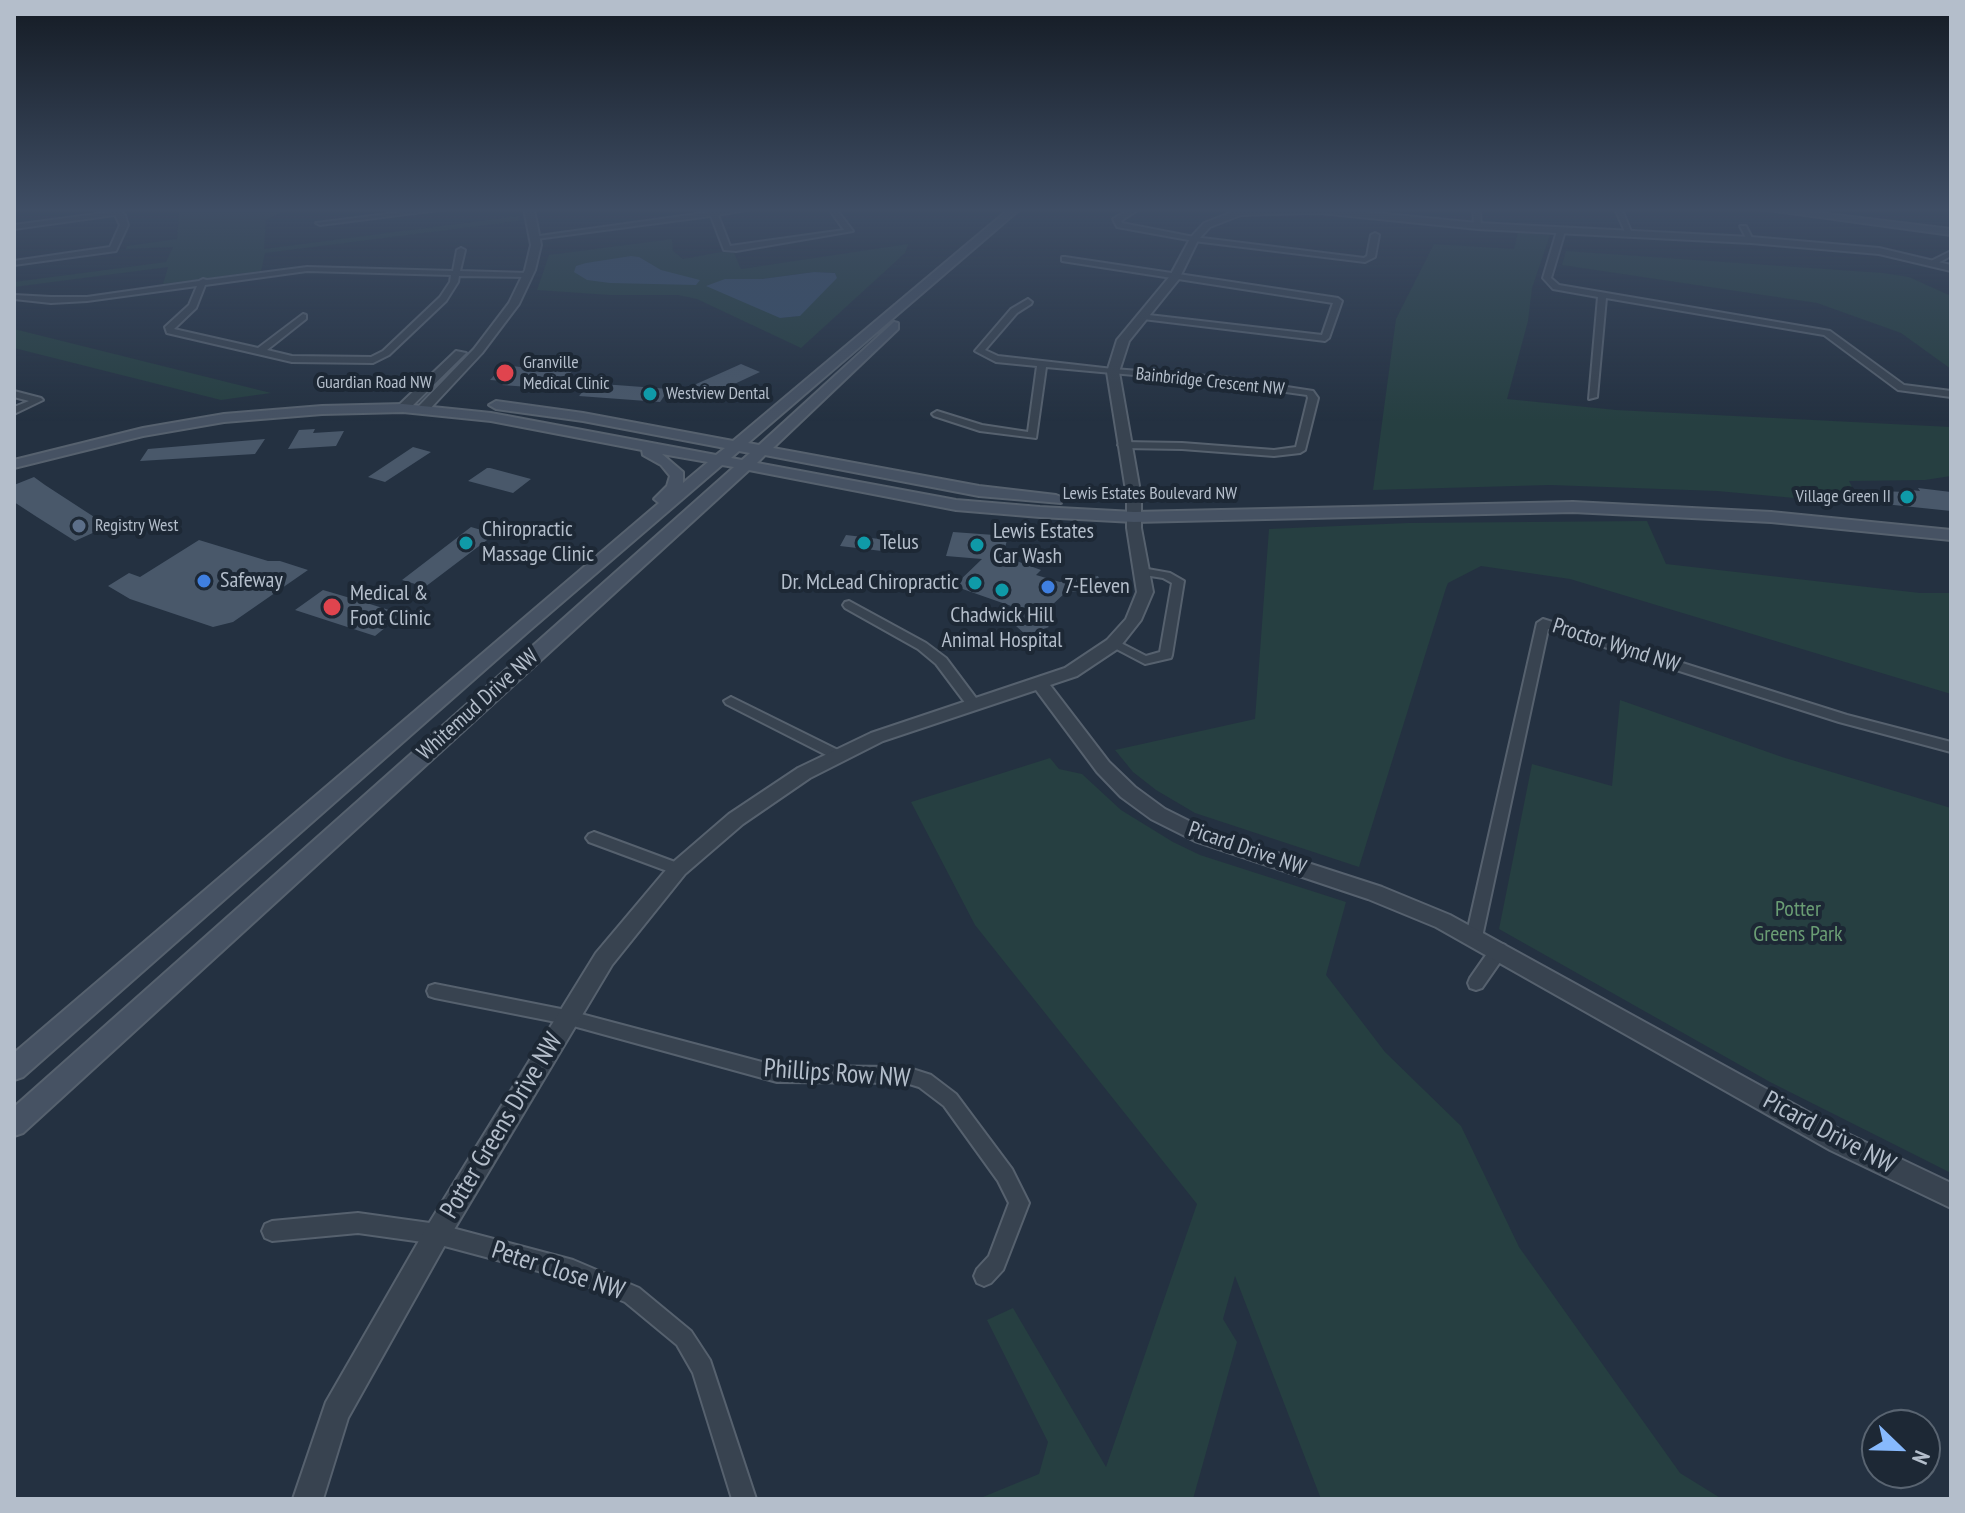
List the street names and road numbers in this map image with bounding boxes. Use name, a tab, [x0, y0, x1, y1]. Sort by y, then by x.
street label: Bainbridge Crescent NW	[1135, 363, 1285, 401]
street label: Guardian Road NW	[316, 372, 432, 394]
street label: Lewis Estates Boulevard NW	[1063, 483, 1237, 505]
street label: Proctor Wynd NW	[1549, 613, 1683, 679]
street label: Whitemud Drive NW	[412, 644, 544, 766]
street label: Picard Drive NW	[1185, 817, 1309, 881]
street label: Potter Greens Drive NW	[434, 1028, 570, 1224]
street label: Phillips Row NW	[763, 1053, 911, 1095]
street label: Picard Drive NW	[1758, 1085, 1900, 1181]
street label: Peter Close NW	[488, 1235, 628, 1307]

